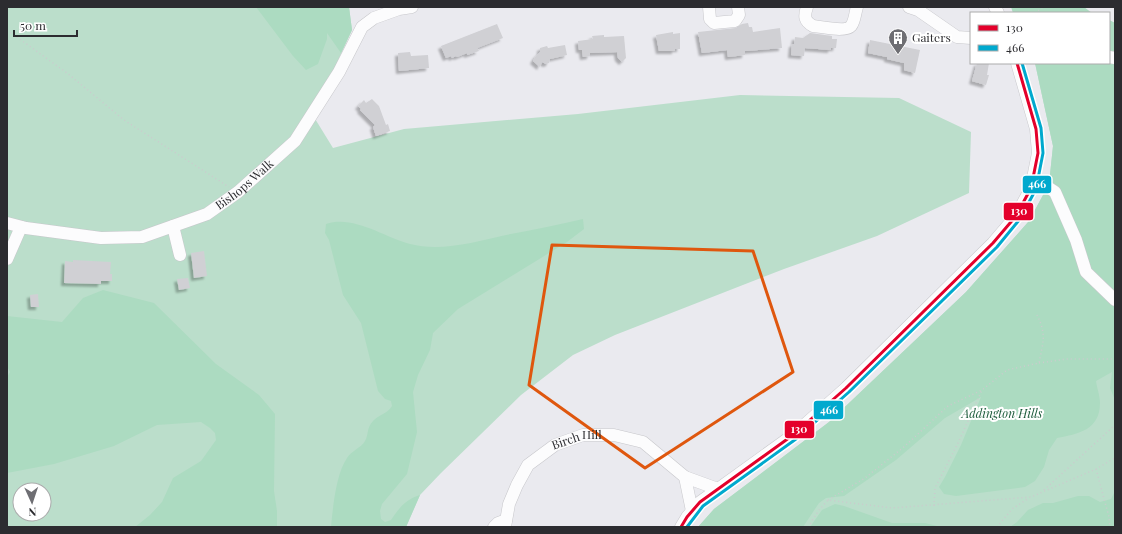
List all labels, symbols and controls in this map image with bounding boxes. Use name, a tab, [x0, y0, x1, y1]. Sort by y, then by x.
scale bar	[14, 12, 77, 38]
legend	[970, 12, 1110, 64]
text: 50 m	[20, 17, 46, 33]
text: 130	[1006, 19, 1023, 35]
building icon: Gaiters	[887, 27, 909, 55]
place label: Gaiters	[912, 29, 951, 45]
text: 466	[1006, 39, 1024, 55]
street label: Bishops Walk	[212, 155, 277, 213]
line badge: 466	[1022, 175, 1052, 194]
text: 466	[1028, 176, 1046, 191]
line badge: 130	[1003, 202, 1034, 221]
text: 130	[1011, 203, 1027, 218]
line badge: 466	[813, 400, 844, 420]
text: 466	[820, 402, 838, 417]
park label: Addington Hills	[960, 405, 1043, 421]
line badge: 130	[784, 420, 815, 439]
text: 130	[791, 421, 807, 436]
street label: Birch Hill	[549, 426, 602, 453]
north arrow	[12, 482, 52, 522]
text: N	[28, 505, 37, 520]

